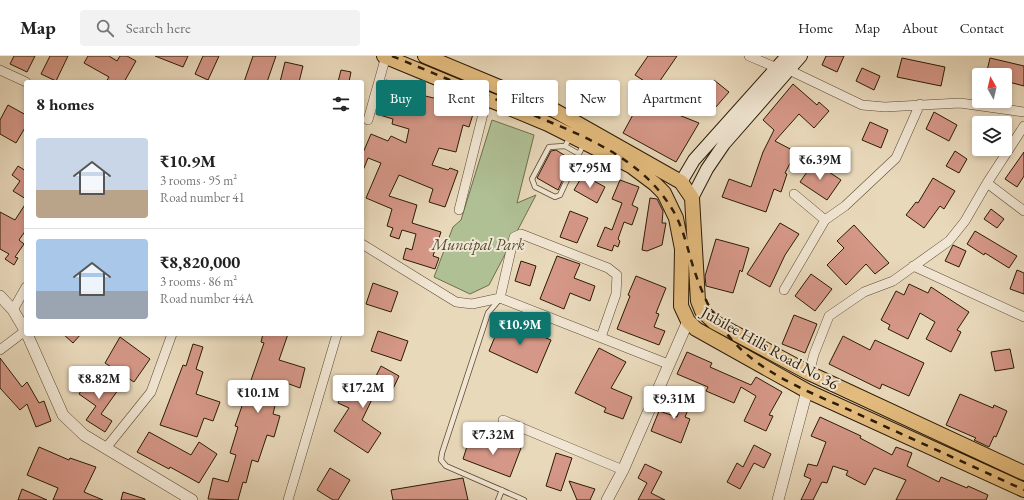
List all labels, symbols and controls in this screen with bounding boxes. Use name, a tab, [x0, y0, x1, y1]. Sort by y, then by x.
search box	[80, 10, 360, 46]
text: Map	[20, 15, 56, 40]
icon: search	[94, 17, 116, 39]
text: Search here	[126, 18, 191, 37]
text: Home	[798, 19, 833, 37]
text: Map	[855, 19, 880, 37]
text: About	[902, 19, 938, 37]
text: Contact	[960, 19, 1004, 37]
north arrow	[972, 68, 1012, 108]
map controls	[972, 68, 1012, 156]
chip: Buy	[376, 80, 426, 116]
chip: Rent	[434, 80, 489, 116]
chip: Filters	[497, 80, 558, 116]
chip: New	[566, 80, 620, 116]
chip: Apartment	[628, 80, 716, 116]
text: 8 homes	[36, 93, 94, 115]
icon: filters	[330, 93, 352, 115]
button: layers	[972, 116, 1012, 156]
pin: ₹6.39M	[787, 147, 853, 181]
text: ₹10.9M	[160, 150, 216, 172]
text: ₹6.39M	[799, 151, 841, 168]
icon: home	[68, 154, 116, 202]
pin: ₹7.95M	[557, 155, 623, 189]
text: ₹7.95M	[569, 159, 611, 176]
text: 3 rooms · 95 m²	[160, 172, 237, 189]
text: Road number 41	[160, 189, 245, 206]
park label: Muncipal Park	[430, 234, 525, 255]
text: ₹8,820,000	[160, 251, 240, 273]
icon: home	[68, 255, 116, 303]
text: 3 rooms · 86 m²	[160, 273, 237, 290]
text: Road number 44A	[160, 290, 254, 307]
street label: Jubilee Hills Road No 36	[696, 300, 843, 395]
pin: ₹10.9M	[487, 312, 553, 346]
text: ₹10.9M	[499, 316, 541, 333]
pin: ₹8.82M	[66, 366, 132, 400]
text: ₹8.82M	[78, 370, 120, 387]
pin: ₹17.2M	[330, 375, 396, 409]
text: ₹17.2M	[342, 379, 384, 396]
pin: ₹10.1M	[225, 380, 291, 414]
text: ₹10.1M	[237, 384, 279, 401]
pin: ₹9.31M	[641, 386, 707, 420]
text: ₹9.31M	[653, 390, 695, 407]
pin: ₹7.32M	[460, 422, 526, 456]
text: ₹7.32M	[472, 426, 514, 443]

